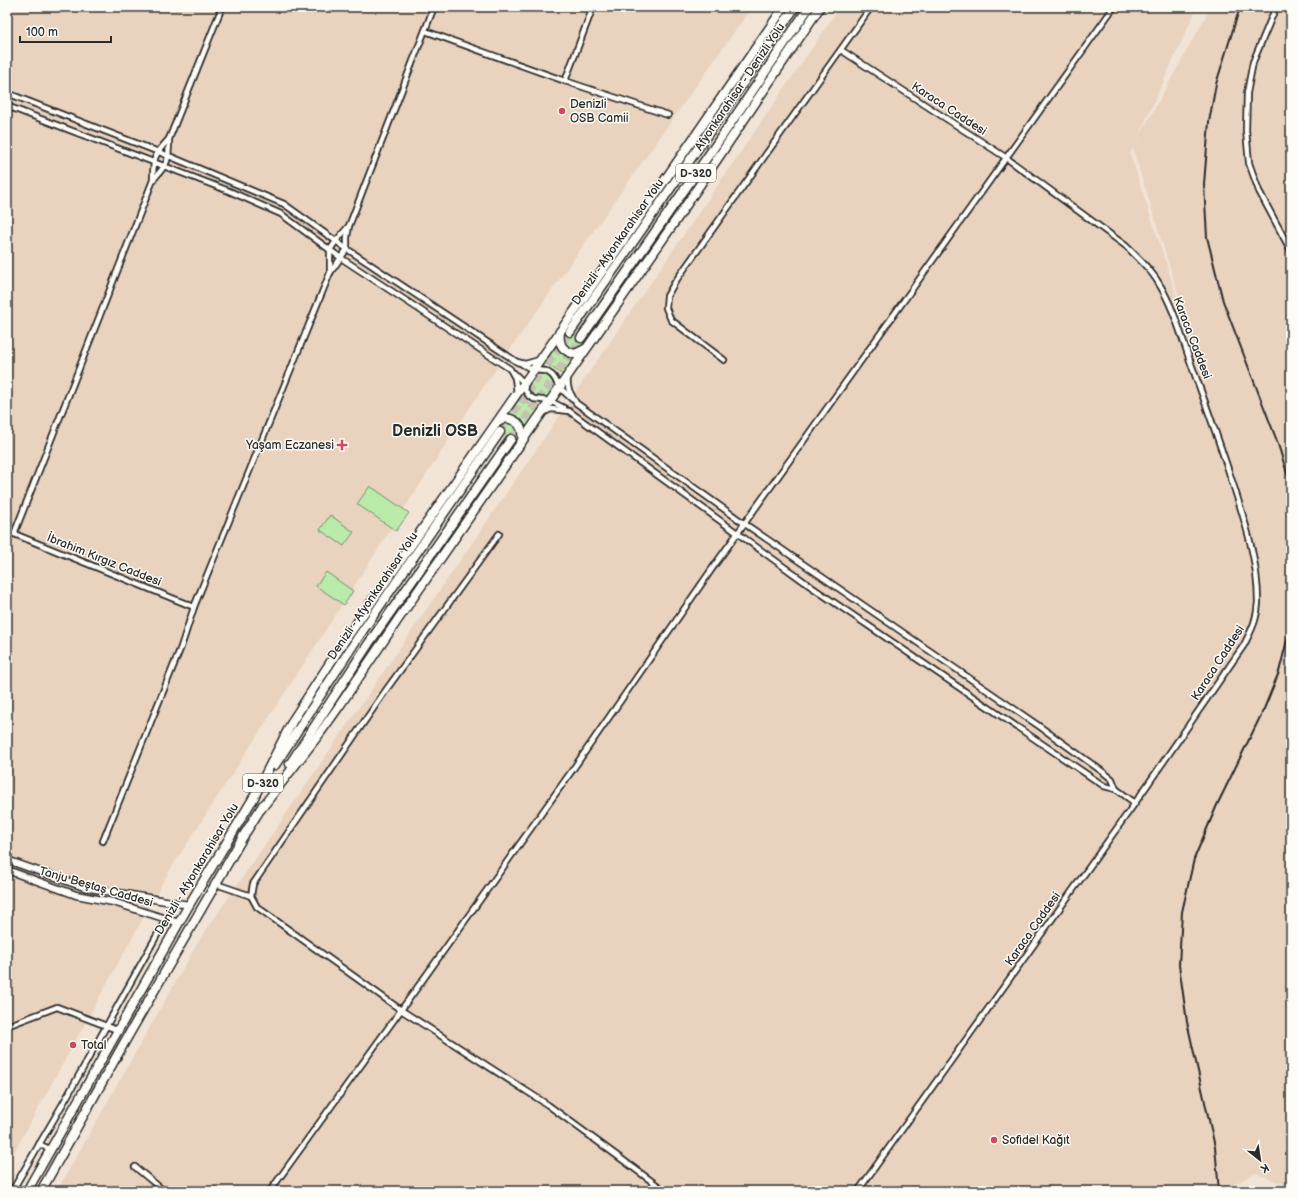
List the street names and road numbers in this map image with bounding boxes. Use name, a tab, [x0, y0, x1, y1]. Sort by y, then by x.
street label: Afyonkarahisar - Denizli Yolu	[692, 20, 788, 154]
street label: Karaca Caddesi	[909, 79, 990, 139]
road number: D-320	[676, 164, 716, 182]
street label: Denizli - Afyonkarahisar Yolu	[569, 176, 667, 308]
street label: Karaca Caddesi	[1169, 295, 1215, 381]
street label: İbrahim Kırgız Caddesi	[45, 529, 164, 590]
street label: Denizli - Afyonkarahisar Yolu	[325, 529, 421, 663]
street label: Karaca Caddesi	[1188, 622, 1248, 703]
road number: D-320	[243, 774, 283, 792]
street label: Denizli - Afyonkarahisar Yolu	[152, 801, 242, 937]
street label: Tanju Beştaş Caddesi	[37, 864, 155, 910]
street label: Karaca Caddesi	[1002, 889, 1064, 969]

